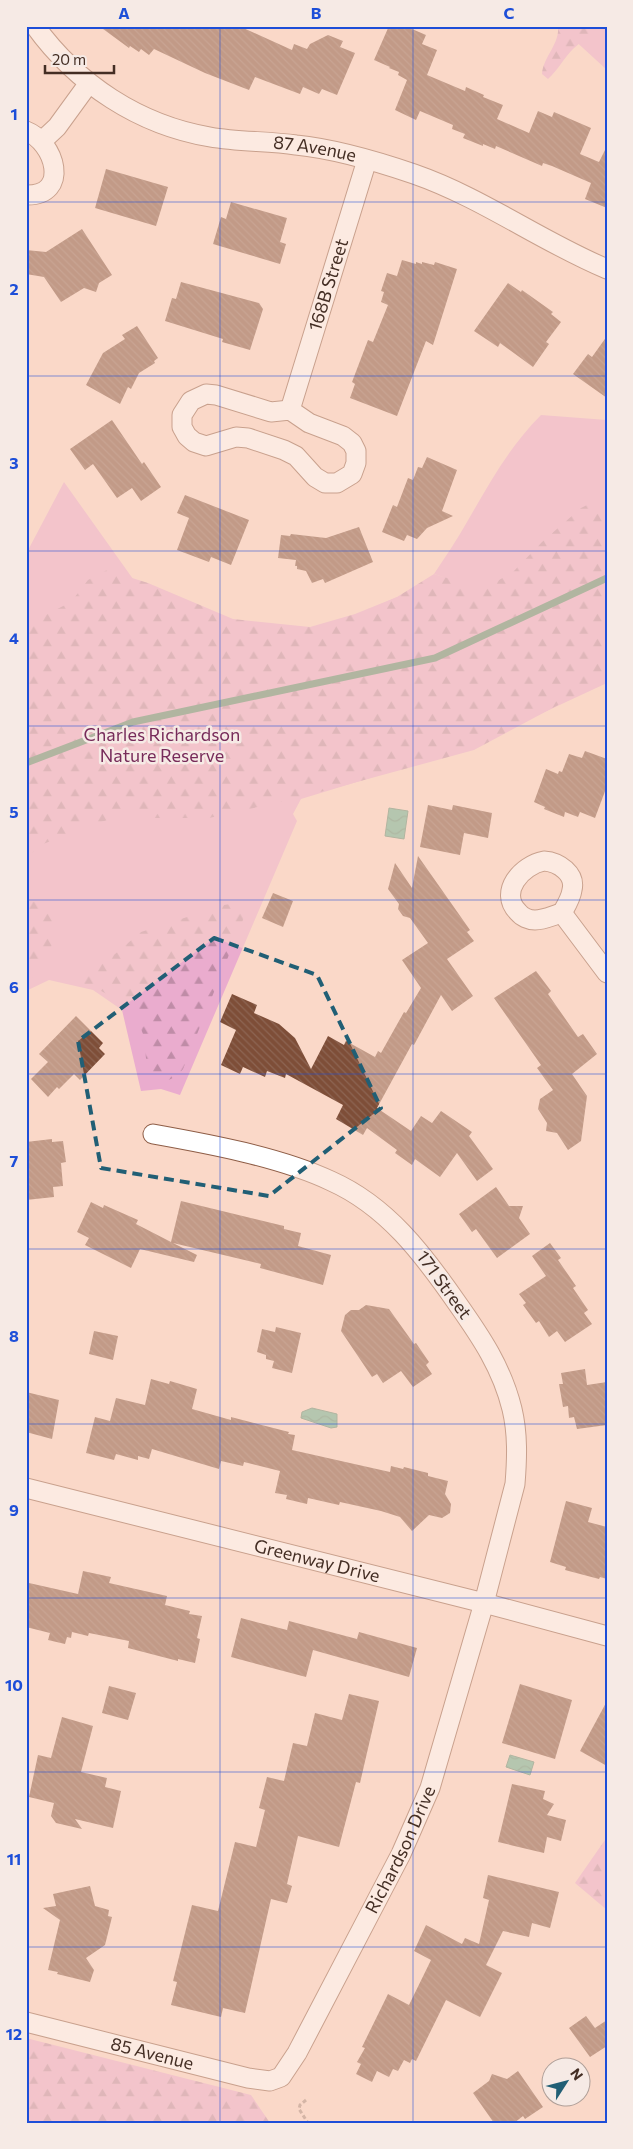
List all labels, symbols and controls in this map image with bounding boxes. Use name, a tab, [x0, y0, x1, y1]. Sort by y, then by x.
text: A	[118, 3, 130, 22]
text: B	[311, 3, 322, 22]
text: C	[504, 3, 515, 22]
scale bar	[45, 42, 114, 74]
text: 20 m	[52, 50, 86, 68]
text: 1	[10, 104, 18, 123]
street label: 87 Avenue	[273, 131, 359, 166]
street label: 168B Street	[303, 236, 352, 333]
text: 2	[9, 279, 19, 298]
text: 3	[9, 453, 19, 472]
text: 4	[9, 628, 19, 647]
park label: Charles Richardson Nature Reserve	[84, 723, 240, 766]
text: 5	[9, 802, 19, 821]
text: 6	[9, 977, 19, 996]
text: 7	[10, 1151, 19, 1170]
street label: 171 Street	[413, 1246, 477, 1323]
text: 8	[9, 1326, 19, 1345]
text: 9	[9, 1500, 19, 1519]
street label: Greenway Drive	[252, 1534, 382, 1586]
text: 10	[5, 1675, 23, 1694]
street label: Richardson Drive	[360, 1782, 440, 1917]
text: 11	[7, 1849, 21, 1868]
text: 12	[6, 2024, 22, 2043]
street label: 85 Avenue	[109, 2032, 196, 2074]
north arrow	[540, 2056, 590, 2106]
text: N	[567, 2065, 587, 2083]

